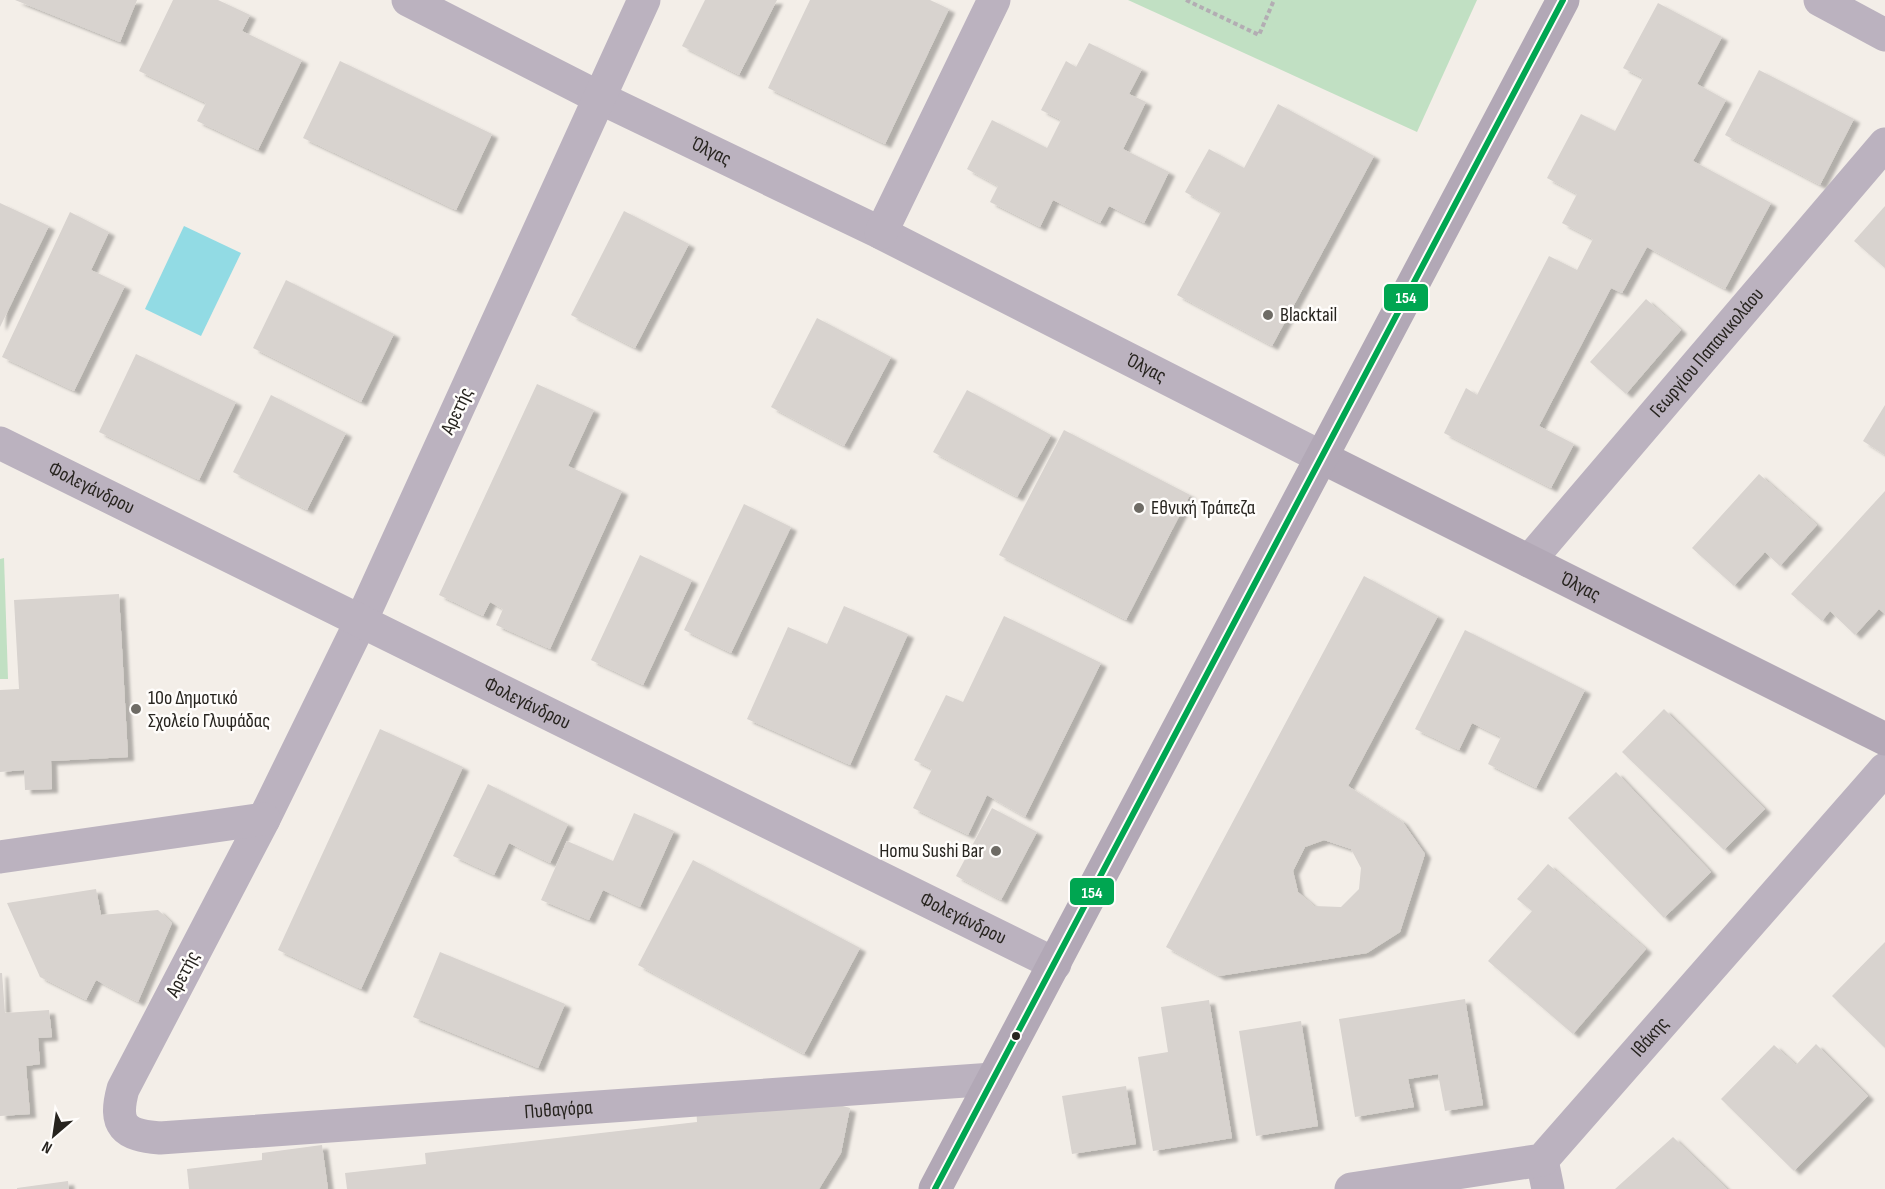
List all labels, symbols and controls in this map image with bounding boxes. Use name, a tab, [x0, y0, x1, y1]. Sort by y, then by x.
street label: Όλγας	[686, 131, 735, 171]
line badge: 154	[1383, 283, 1429, 312]
street label: Γεωργίου Παπανικολάου	[1645, 283, 1769, 422]
text: 154	[1396, 289, 1417, 308]
place label: Blacktail	[1280, 303, 1337, 327]
marker: Blacktail	[1261, 308, 1275, 322]
street label: Όλγας	[1121, 347, 1170, 388]
street label: Αρετής	[435, 384, 478, 439]
street label: Φολεγάνδρου	[44, 457, 139, 520]
place label: Εθνική Τράπεζα	[1151, 496, 1256, 520]
marker: Εθνική Τράπεζα	[1132, 501, 1146, 515]
street label: Όλγας	[1556, 566, 1605, 607]
street label: Φολεγάνδρου	[480, 672, 574, 735]
place label: 10o Δημοτικό Σχολείο Γλυφάδας	[148, 686, 270, 733]
marker: 10o Δημοτικό Σχολείο Γλυφάδας	[129, 702, 143, 716]
place label: Homu Sushi Bar	[879, 839, 984, 863]
marker: Homu Sushi Bar	[989, 844, 1003, 858]
line badge: 154	[1069, 877, 1115, 906]
text: 154	[1082, 884, 1103, 903]
street label: Φολεγάνδρου	[916, 887, 1010, 950]
street label: Αρετής	[160, 947, 205, 1002]
street label: Ιθάκης	[1626, 1012, 1674, 1062]
unlabelled marker	[1010, 1030, 1022, 1042]
street label: Πυθαγόρα	[524, 1095, 594, 1124]
north arrow	[24, 1105, 84, 1165]
text: N	[39, 1136, 56, 1157]

